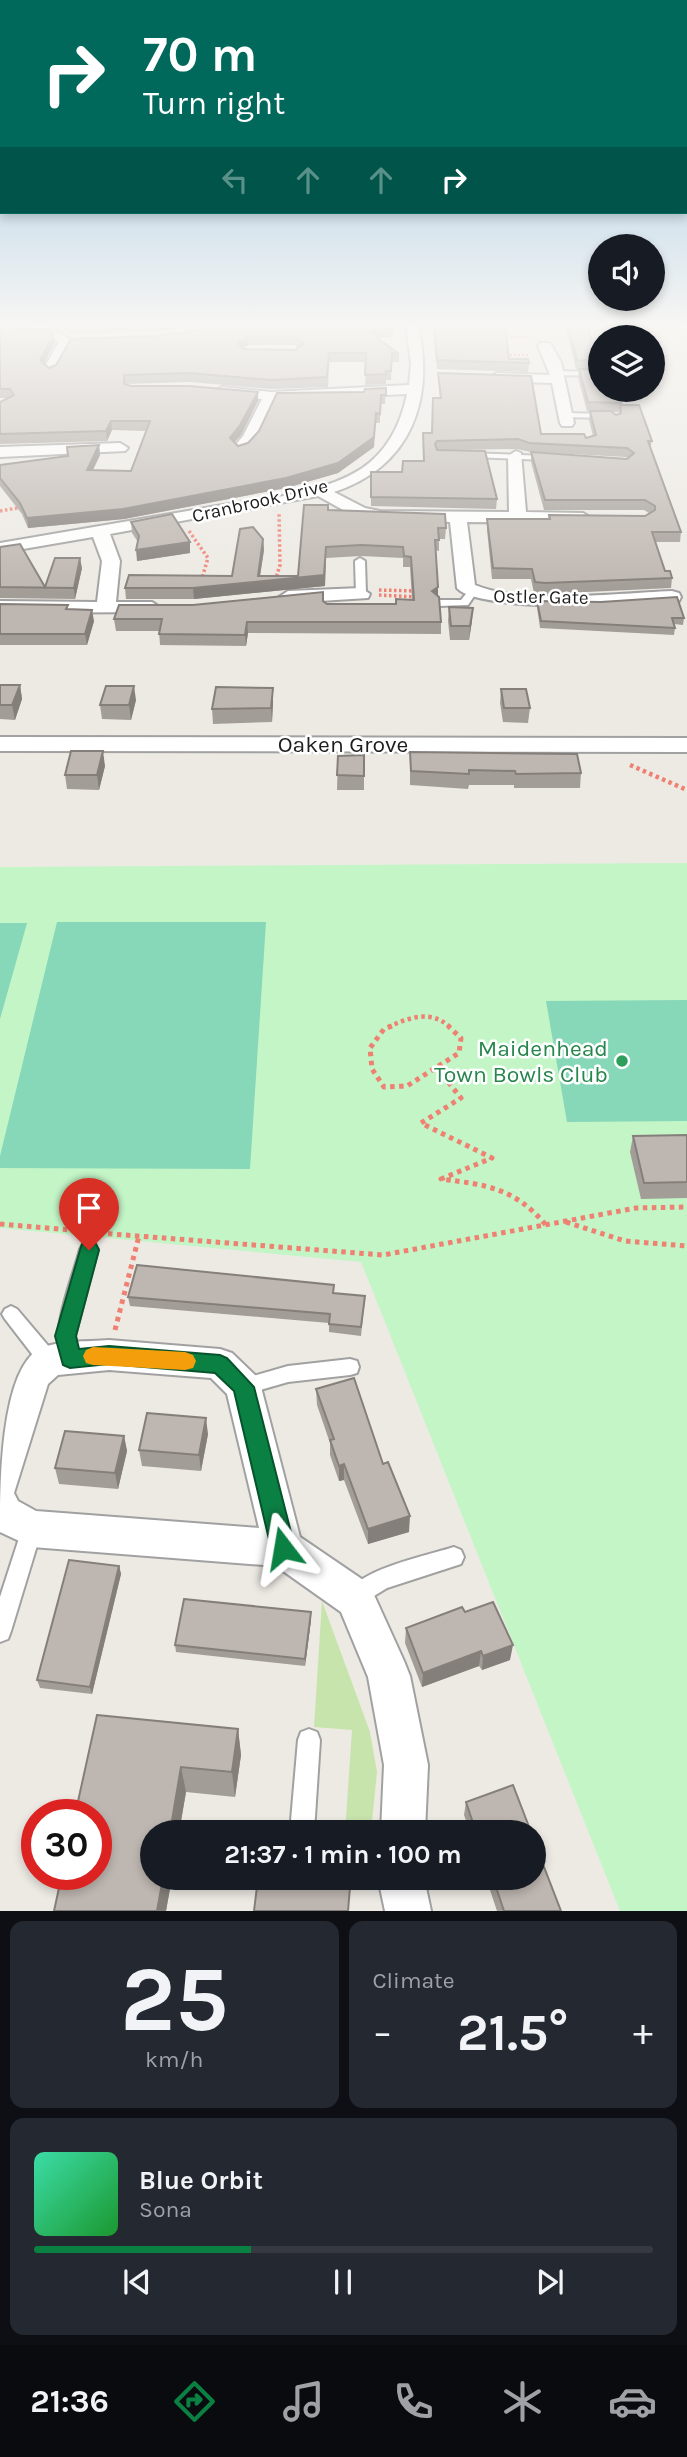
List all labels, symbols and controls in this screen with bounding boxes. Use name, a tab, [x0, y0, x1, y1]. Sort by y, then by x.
text: 70 m	[143, 26, 257, 83]
icon: right	[28, 28, 119, 119]
text: Turn right	[143, 85, 285, 122]
icon: left	[216, 161, 254, 199]
icon: ahead	[289, 161, 327, 199]
icon: ahead	[362, 161, 400, 199]
icon: right	[435, 161, 473, 199]
map controls	[588, 234, 665, 402]
button: sound	[588, 234, 665, 311]
button: layers	[588, 325, 665, 402]
street label: Cranbrook Drive	[190, 475, 330, 527]
street label: Ostler Gate	[493, 585, 589, 609]
street label: Oaken Grove	[278, 731, 408, 758]
place label: Maidenhead Town Bowls Club	[434, 1035, 608, 1088]
marker: Maidenhead Town Bowls Club	[614, 1053, 630, 1069]
pin	[59, 1178, 119, 1250]
icon: arrive	[70, 1189, 108, 1227]
position arrow	[246, 1511, 320, 1585]
speed limit sign: 30	[21, 1799, 112, 1890]
text: 21:37 · 1 min · 100 m	[224, 1839, 462, 1870]
text: 25	[120, 1947, 228, 2053]
text: Climate	[373, 1967, 455, 1994]
text: 21.5°	[457, 2002, 569, 2063]
text: −	[373, 2010, 392, 2055]
text: +	[633, 2010, 653, 2055]
text: km/h	[145, 2046, 203, 2073]
text: Blue Orbit	[139, 2165, 263, 2196]
text: Sona	[139, 2196, 192, 2223]
icon: previous	[118, 2263, 156, 2301]
icon: pause	[324, 2263, 362, 2301]
icon: next	[531, 2263, 569, 2301]
icon: directions	[170, 2377, 219, 2426]
icon: music	[279, 2377, 328, 2426]
icon: phone	[389, 2377, 438, 2426]
icon: climate	[498, 2377, 547, 2426]
icon: car	[608, 2377, 657, 2426]
text: 21:36	[30, 2383, 109, 2420]

